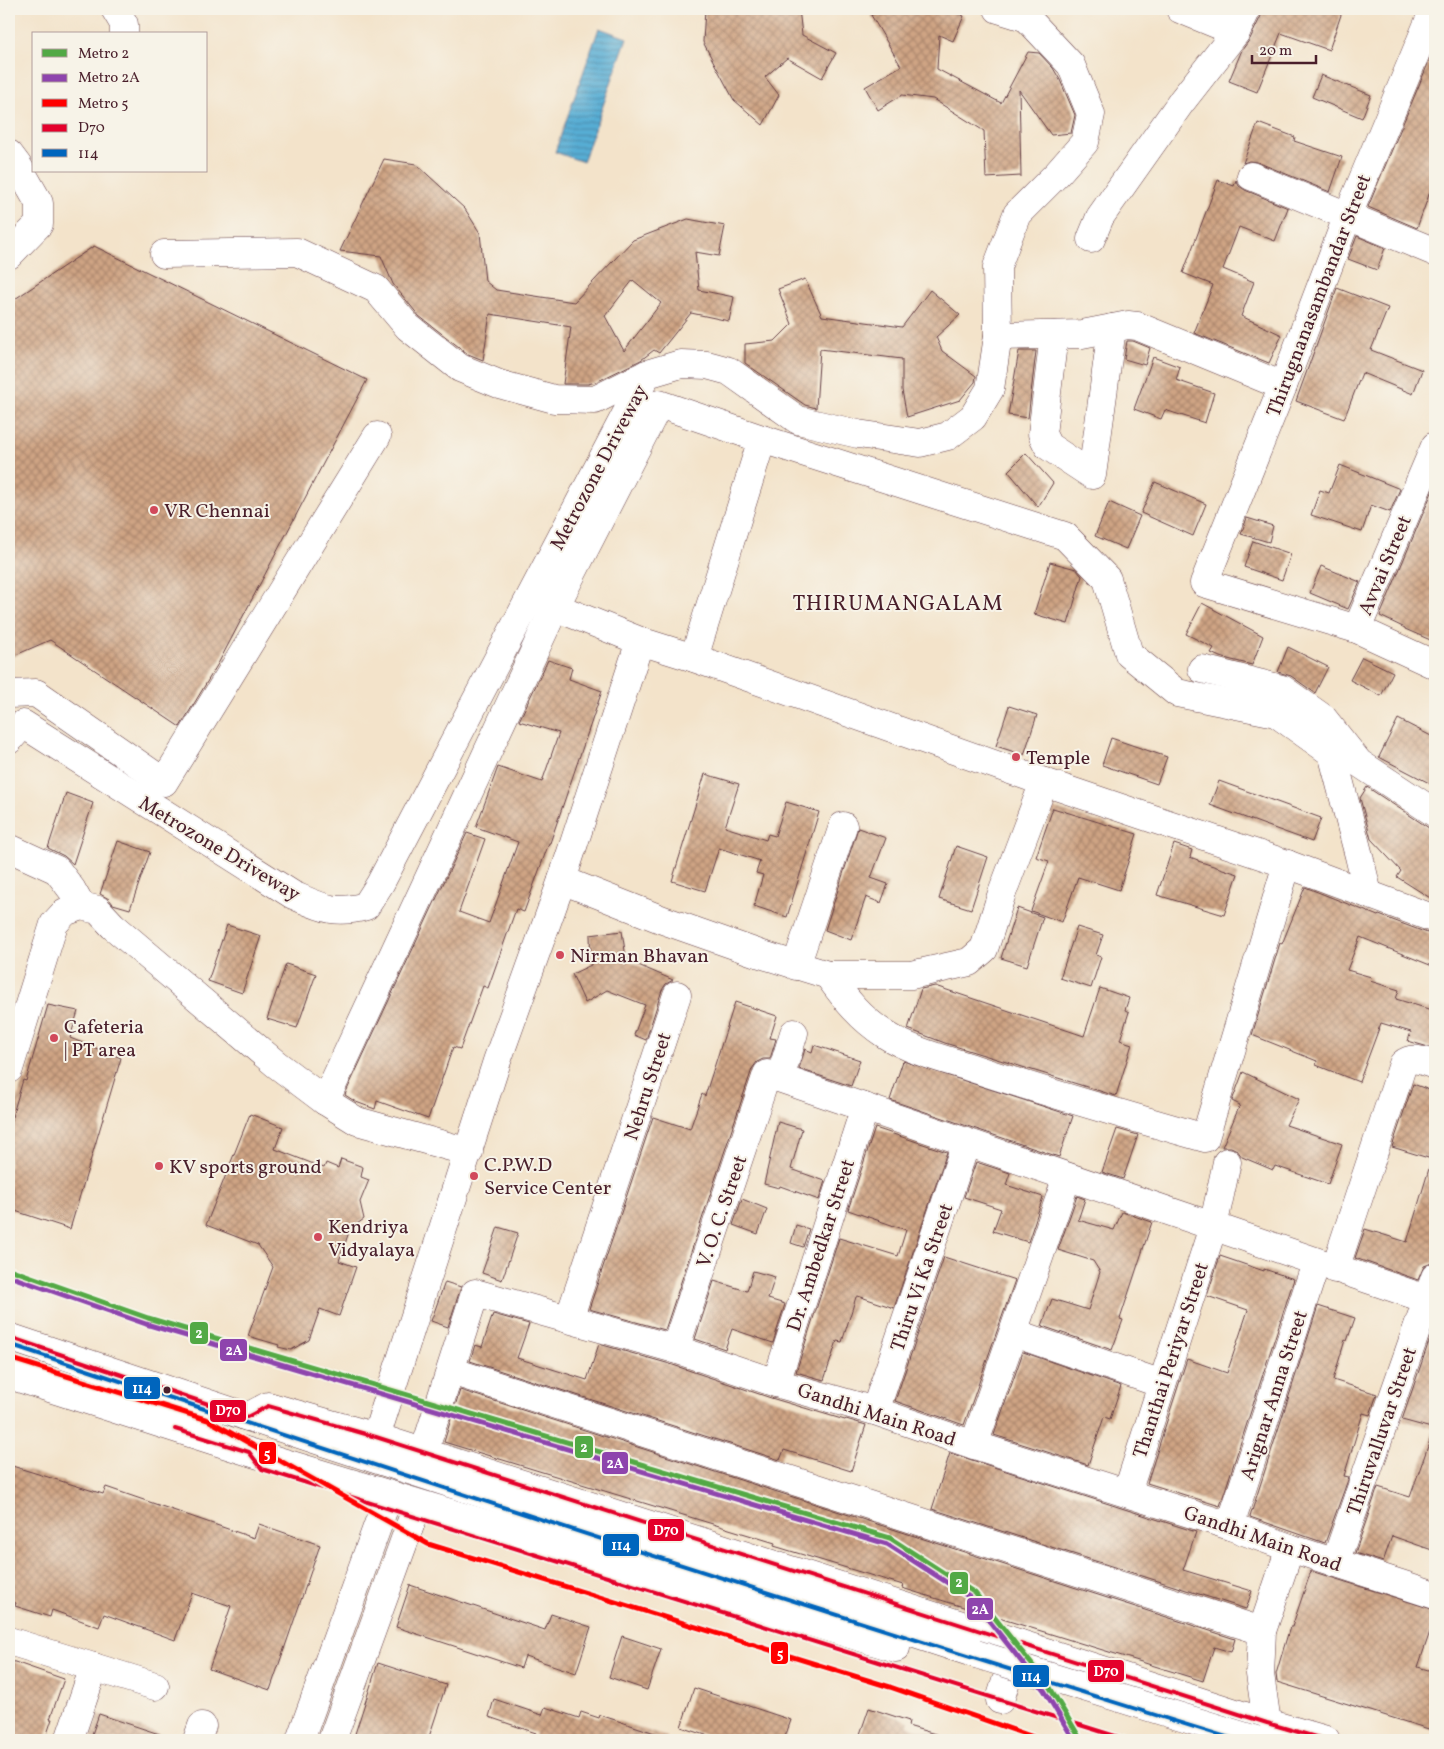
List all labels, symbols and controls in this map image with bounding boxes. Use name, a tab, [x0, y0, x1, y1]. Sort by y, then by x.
legend	[32, 32, 208, 172]
scale bar	[1252, 32, 1315, 64]
text: 20 m	[1259, 41, 1292, 62]
text: Metro 2	[78, 44, 129, 65]
text: Metro 2A	[78, 68, 140, 89]
text: Metro 5	[78, 94, 129, 115]
text: D70	[78, 118, 105, 139]
text: 114	[78, 144, 99, 165]
street label: Thirugnanasambandar Street	[1261, 170, 1379, 421]
street label: Metrozone Driveway	[544, 380, 655, 556]
place label: VR Chennai	[164, 498, 270, 526]
marker: VR Chennai	[148, 504, 160, 516]
street label: Avvai Street	[1352, 511, 1420, 620]
district label: THIRUMANGALAM	[792, 589, 1004, 620]
place label: Temple	[1026, 745, 1090, 773]
marker: Temple	[1010, 751, 1022, 763]
street label: Metrozone Driveway	[133, 790, 305, 909]
place label: Nirman Bhavan	[570, 943, 709, 971]
marker: Nirman Bhavan	[554, 949, 566, 961]
place label: Cafeteria | PT area	[64, 1014, 144, 1065]
street label: Nehru Street	[618, 1029, 680, 1144]
marker: Cafeteria | PT area	[48, 1032, 60, 1044]
place label: C.P.W.D Service Center	[484, 1152, 611, 1203]
street label: V. O. C. Street	[691, 1152, 755, 1272]
place label: KV sports ground	[169, 1154, 322, 1182]
street label: Dr. Ambedkar Street	[781, 1156, 863, 1336]
marker: KV sports ground	[153, 1160, 165, 1172]
marker: C.P.W.D Service Center	[468, 1170, 480, 1182]
street label: Thiru Vi Ka Street	[884, 1200, 961, 1355]
place label: Kendriya Vidyalaya	[328, 1214, 415, 1265]
marker: Kendriya Vidyalaya	[312, 1231, 324, 1243]
street label: Thanthai Periyar Street	[1127, 1259, 1217, 1462]
street label: Arignar Anna Street	[1234, 1307, 1316, 1484]
line badge: 2	[189, 1321, 209, 1345]
text: 2	[195, 1325, 203, 1344]
line badge: 2A	[219, 1338, 248, 1362]
text: 2A	[225, 1342, 243, 1361]
street label: Thiruvalluvar Street	[1341, 1344, 1425, 1520]
line badge: 114	[123, 1376, 161, 1400]
street label: Gandhi Main Road	[793, 1377, 959, 1455]
text: 114	[132, 1380, 152, 1399]
unlabelled marker	[162, 1385, 172, 1395]
line badge: D70	[209, 1399, 247, 1423]
text: D70	[215, 1402, 241, 1421]
line badge: 2	[574, 1435, 594, 1459]
text: 2	[580, 1439, 588, 1458]
line badge: 5	[258, 1441, 277, 1465]
text: 5	[264, 1445, 271, 1464]
line badge: 2A	[601, 1451, 629, 1475]
text: 2A	[606, 1455, 624, 1474]
street label: Gandhi Main Road	[1180, 1500, 1345, 1580]
line badge: D70	[647, 1518, 685, 1542]
text: D70	[653, 1522, 679, 1541]
line badge: 114	[602, 1533, 640, 1557]
text: 114	[611, 1537, 631, 1556]
line badge: 2	[949, 1571, 969, 1595]
text: 2	[955, 1574, 963, 1593]
line badge: 2A	[966, 1597, 994, 1621]
text: 2A	[971, 1601, 989, 1620]
line badge: 5	[770, 1641, 789, 1665]
text: 5	[777, 1645, 784, 1664]
line badge: D70	[1087, 1659, 1125, 1683]
text: D70	[1093, 1663, 1119, 1682]
line badge: 114	[1012, 1664, 1050, 1688]
text: 114	[1021, 1668, 1041, 1687]

